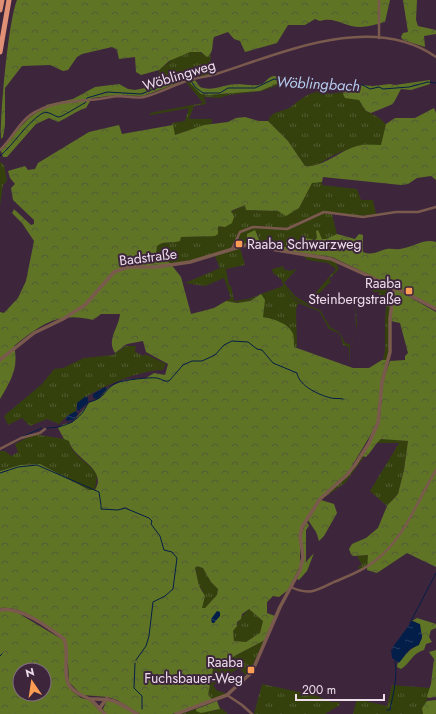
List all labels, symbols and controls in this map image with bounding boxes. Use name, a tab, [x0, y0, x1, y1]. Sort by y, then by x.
street label: Wöblingweg	[140, 54, 218, 96]
water label: Wöblingbach	[276, 71, 360, 97]
place label: Raaba Schwarzweg	[247, 234, 362, 254]
marker: Raaba Schwarzweg	[234, 239, 244, 249]
street label: Badstraße	[118, 244, 178, 270]
place label: Raaba Steinbergstraße	[308, 273, 401, 309]
marker: Raaba Steinbergstraße	[404, 286, 414, 296]
place label: Raaba Fuchsbauer-Weg	[144, 652, 243, 688]
north arrow	[12, 662, 52, 702]
text: N	[24, 663, 36, 681]
marker: Raaba Fuchsbauer-Weg	[246, 665, 256, 675]
scale bar	[296, 676, 384, 702]
text: 200 m	[302, 681, 336, 699]

